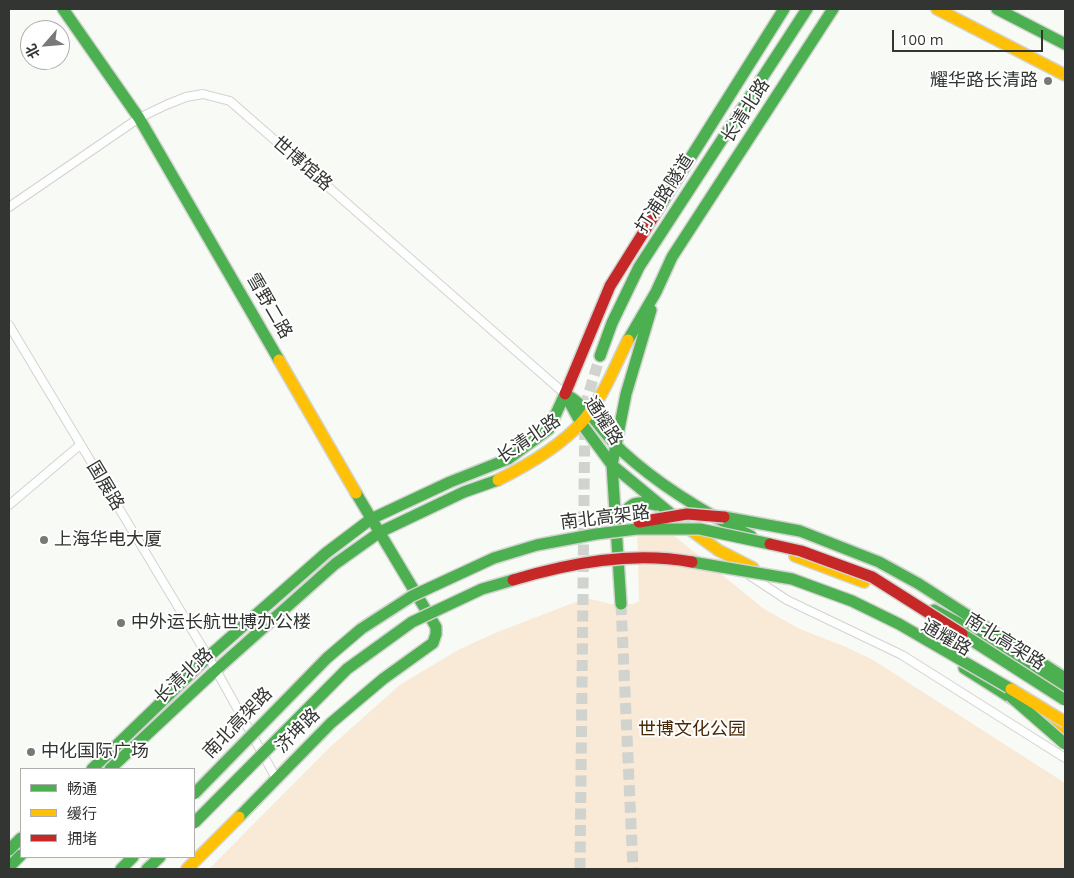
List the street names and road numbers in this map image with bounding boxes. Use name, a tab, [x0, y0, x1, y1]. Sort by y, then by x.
street label: 长清北路	[717, 75, 775, 147]
street label: 世博馆路	[268, 132, 336, 196]
street label: 打浦路隧道	[631, 150, 699, 238]
street label: 雪野二路	[242, 269, 296, 343]
street label: 通耀路	[579, 392, 627, 450]
street label: 长清北路	[493, 410, 565, 468]
street label: 国展路	[82, 457, 128, 515]
street label: 南北高架路	[559, 502, 651, 534]
street label: 南北高架路	[961, 609, 1049, 675]
street label: 通耀路	[917, 615, 975, 661]
street label: 长清北路	[150, 644, 218, 708]
street label: 南北高架路	[199, 683, 277, 763]
street label: 济坤路	[271, 704, 325, 758]

